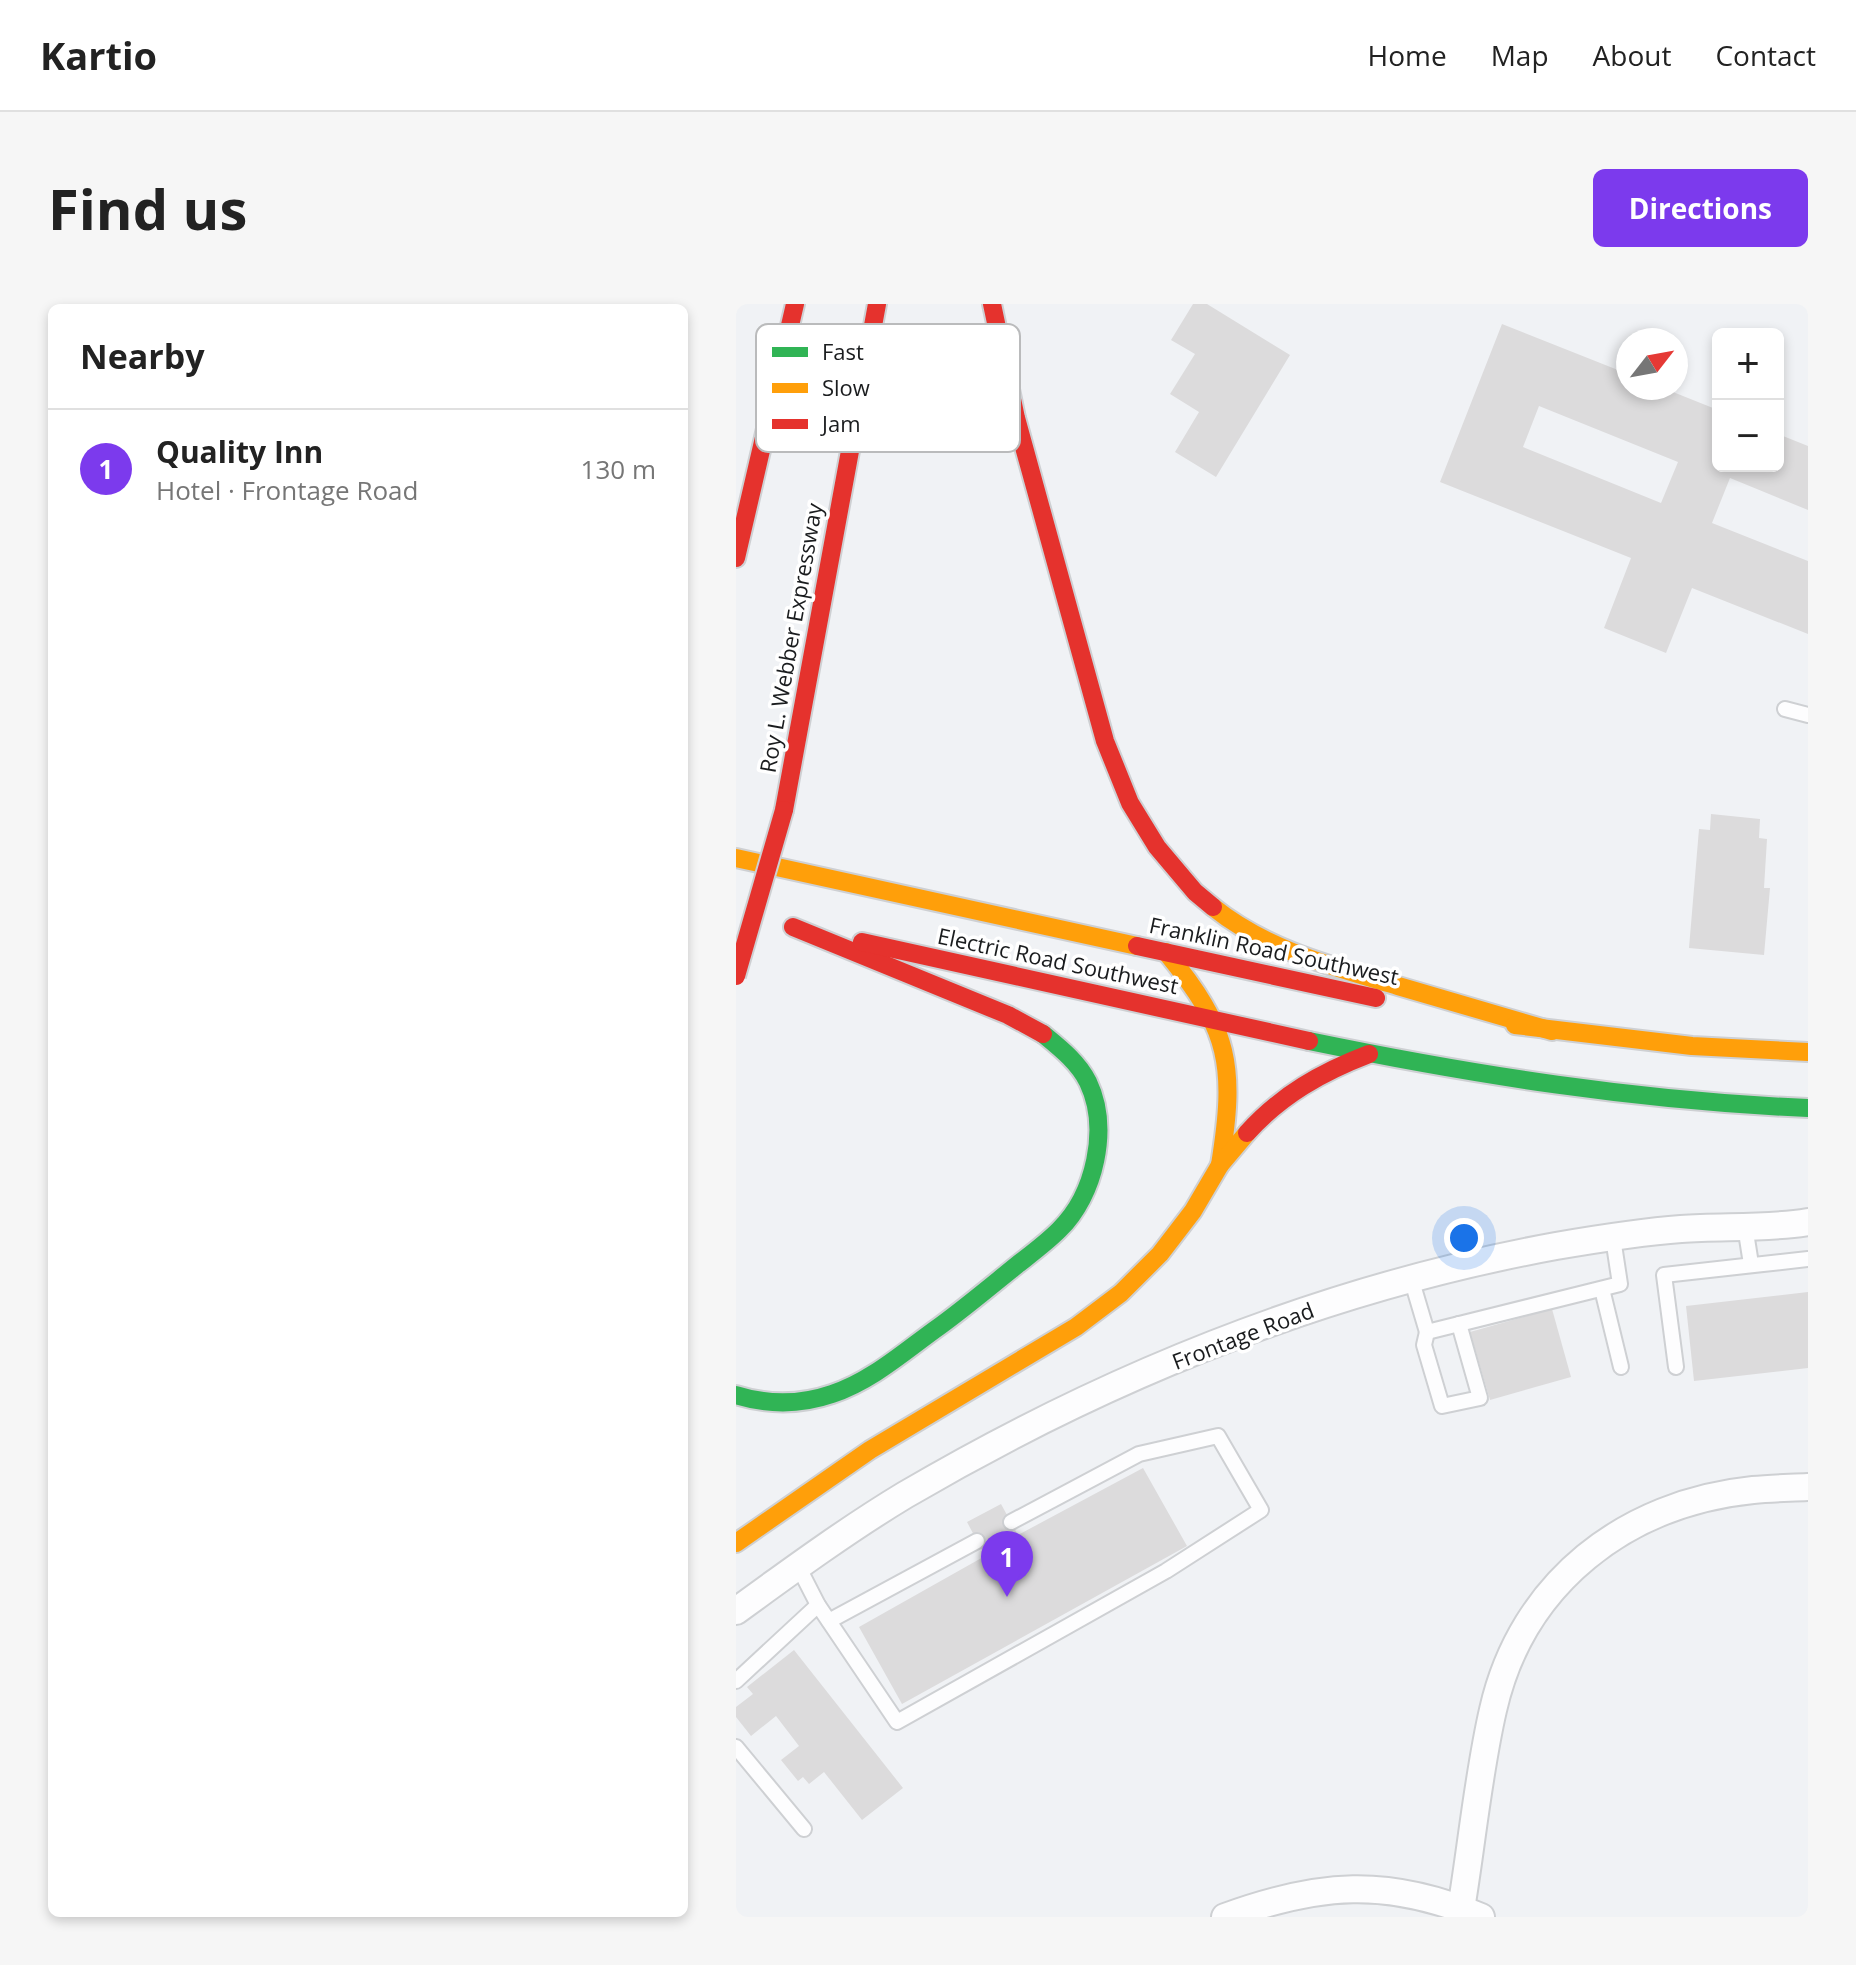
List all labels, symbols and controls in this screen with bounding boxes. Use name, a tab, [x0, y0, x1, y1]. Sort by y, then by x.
text: Kartio	[40, 29, 157, 81]
text: Home	[1368, 36, 1447, 74]
text: Map	[1491, 36, 1549, 74]
text: About	[1593, 36, 1671, 74]
text: Contact	[1715, 36, 1816, 74]
button: Directions	[1593, 169, 1808, 247]
text: Find us	[48, 170, 247, 246]
legend	[756, 324, 1020, 452]
north arrow	[1616, 328, 1688, 400]
map controls	[1712, 328, 1784, 472]
button: +	[1712, 328, 1784, 400]
text: Nearby	[80, 333, 205, 379]
text: Fast	[822, 336, 864, 366]
text: Slow	[822, 372, 870, 402]
button: −	[1712, 400, 1784, 472]
text: Jam	[820, 408, 861, 438]
text: Quality Inn	[156, 431, 323, 472]
text: 1	[99, 451, 113, 487]
text: 130 m	[581, 451, 656, 487]
text: Hotel · Frontage Road	[156, 472, 418, 508]
street label: Roy L. Webber Expressway	[752, 500, 829, 775]
street label: Franklin Road Southwest	[1147, 909, 1402, 991]
street label: Electric Road Southwest	[935, 920, 1181, 1000]
your location	[1444, 1218, 1484, 1258]
street label: Frontage Road	[1167, 1294, 1318, 1376]
pin: 1	[981, 1531, 1033, 1597]

